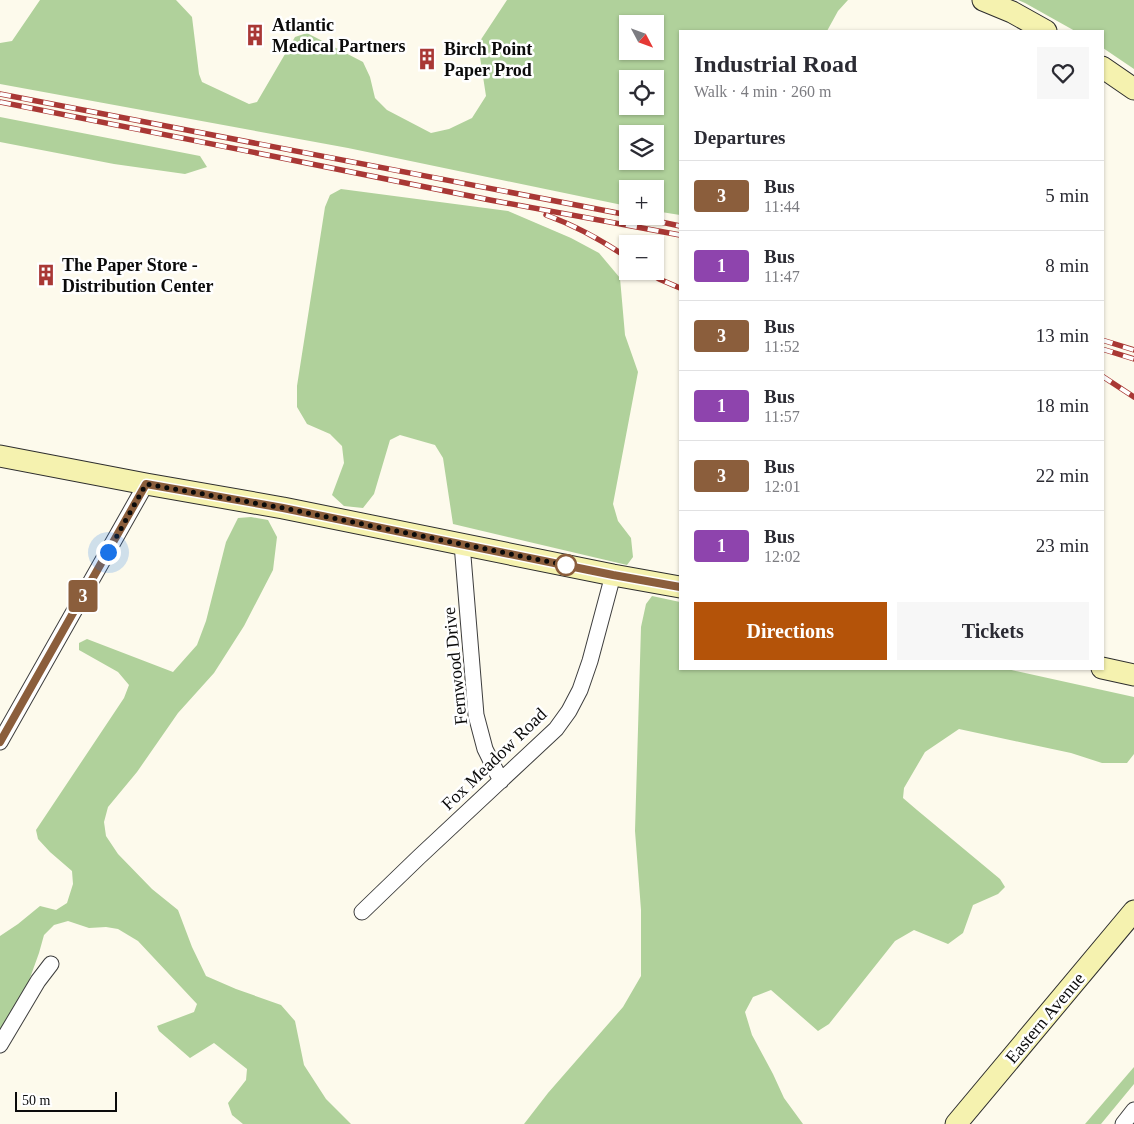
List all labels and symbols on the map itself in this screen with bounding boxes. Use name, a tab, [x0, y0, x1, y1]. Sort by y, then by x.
place label: Atlantic Medical Partners	[272, 15, 405, 56]
north arrow	[619, 15, 664, 60]
building icon: Atlantic Medical Partners	[242, 22, 268, 48]
place label: Birch Point Paper Prod	[444, 39, 532, 80]
building icon: Birch Point Paper Prod	[414, 46, 440, 72]
place label: The Paper Store - Distribution Center	[62, 255, 214, 296]
building icon: The Paper Store - Distribution Center	[33, 262, 59, 288]
your location	[96, 540, 121, 565]
unlabelled marker	[555, 554, 577, 576]
line badge: 3	[67, 580, 99, 612]
street label: Fernwood Drive	[439, 606, 471, 726]
street label: Fox Meadow Road	[437, 704, 551, 814]
street label: Eastern Avenue	[1001, 969, 1089, 1067]
scale bar	[15, 1089, 118, 1112]

